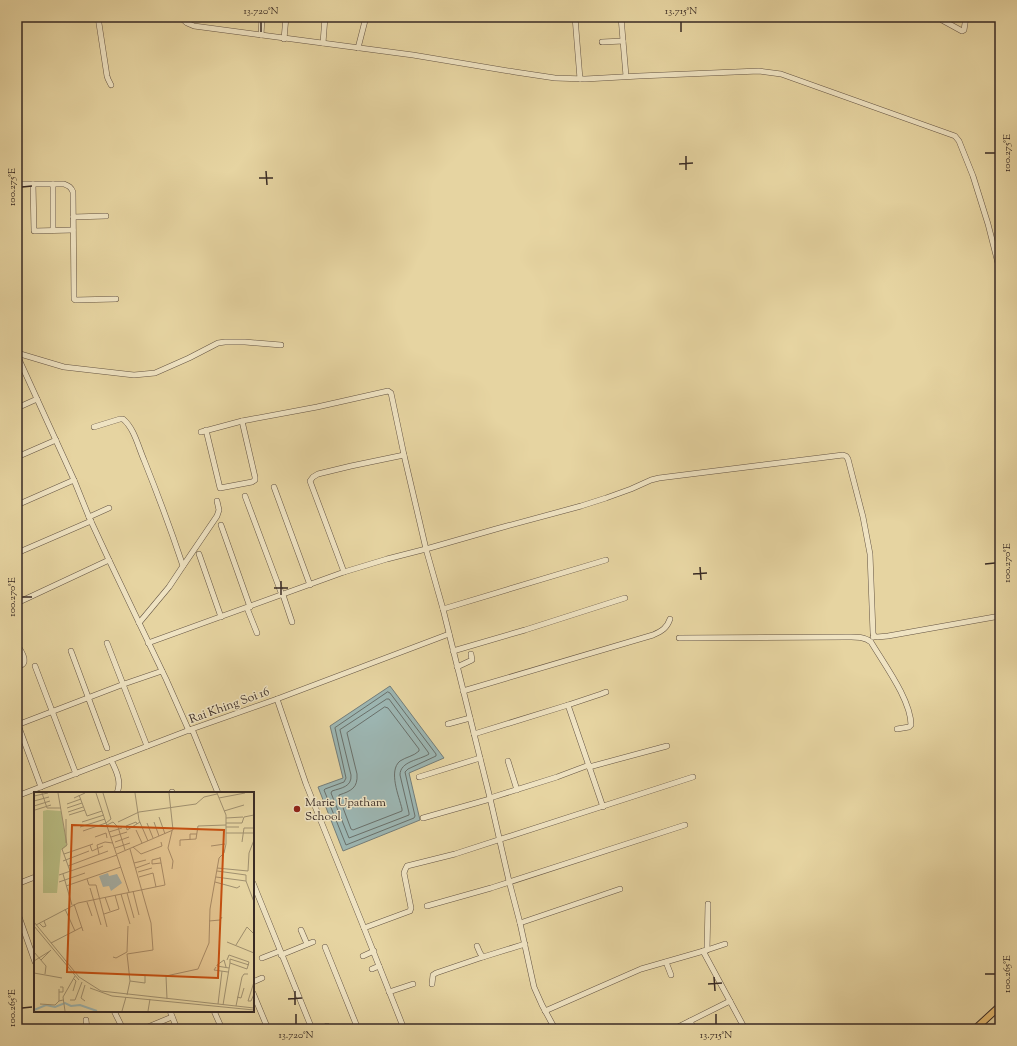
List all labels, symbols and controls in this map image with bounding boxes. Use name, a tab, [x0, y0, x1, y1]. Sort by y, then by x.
text: 13.720°N	[243, 4, 279, 19]
text: 13.715°N	[665, 4, 697, 19]
text: 100.275°E	[1000, 134, 1015, 172]
text: 100.275°E	[5, 168, 20, 206]
text: 100.270°E	[1000, 543, 1015, 583]
text: 100.270°E	[5, 577, 20, 617]
street label: Rai Khing Soi 16	[187, 683, 272, 729]
inset map	[34, 792, 254, 1012]
place label: Marie Upatham School	[305, 794, 386, 826]
marker: Marie Upatham School	[292, 804, 302, 814]
text: 100.265°E	[1000, 955, 1015, 993]
text: 100.265°E	[5, 989, 20, 1027]
text: 13.720°N	[278, 1028, 314, 1043]
text: 13.715°N	[700, 1028, 732, 1043]

